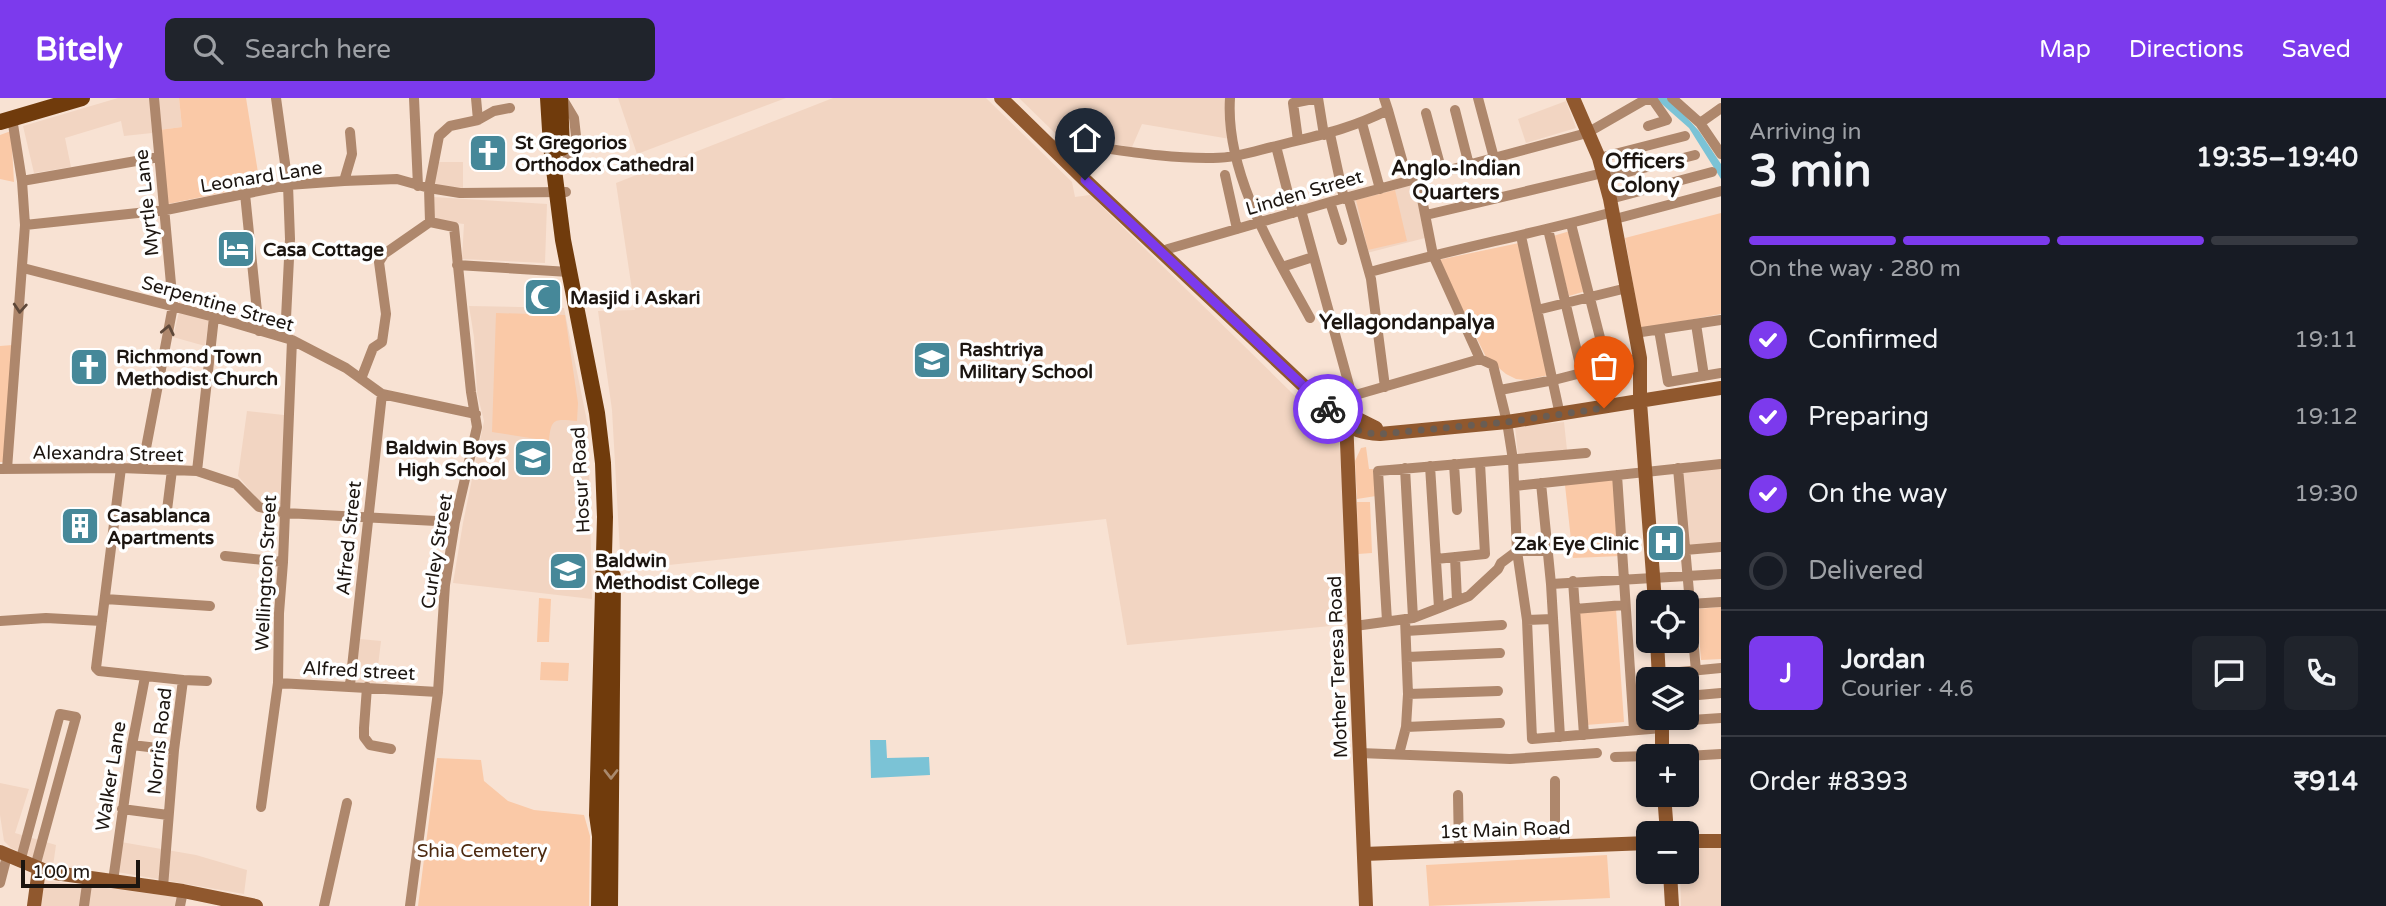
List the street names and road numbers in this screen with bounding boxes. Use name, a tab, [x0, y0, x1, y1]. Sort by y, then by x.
street label: Myrtle Lane	[130, 148, 164, 257]
street label: Leonard Lane	[199, 156, 324, 198]
street label: Linden Street	[1243, 166, 1365, 220]
street label: Serpentine Street	[139, 272, 296, 336]
street label: Hosur Road	[567, 426, 595, 534]
street label: Alexandra Street	[32, 442, 184, 466]
street label: Alfred Street	[332, 480, 366, 596]
street label: Curley Street	[417, 492, 457, 611]
street label: Wellington Street	[251, 494, 281, 652]
street label: Mother Teresa Road	[1324, 575, 1352, 759]
street label: Alfred street	[302, 657, 416, 685]
street label: Norris Road	[143, 686, 177, 796]
street label: Walker Lane	[91, 720, 131, 833]
street label: 1st Main Road	[1439, 817, 1571, 843]

